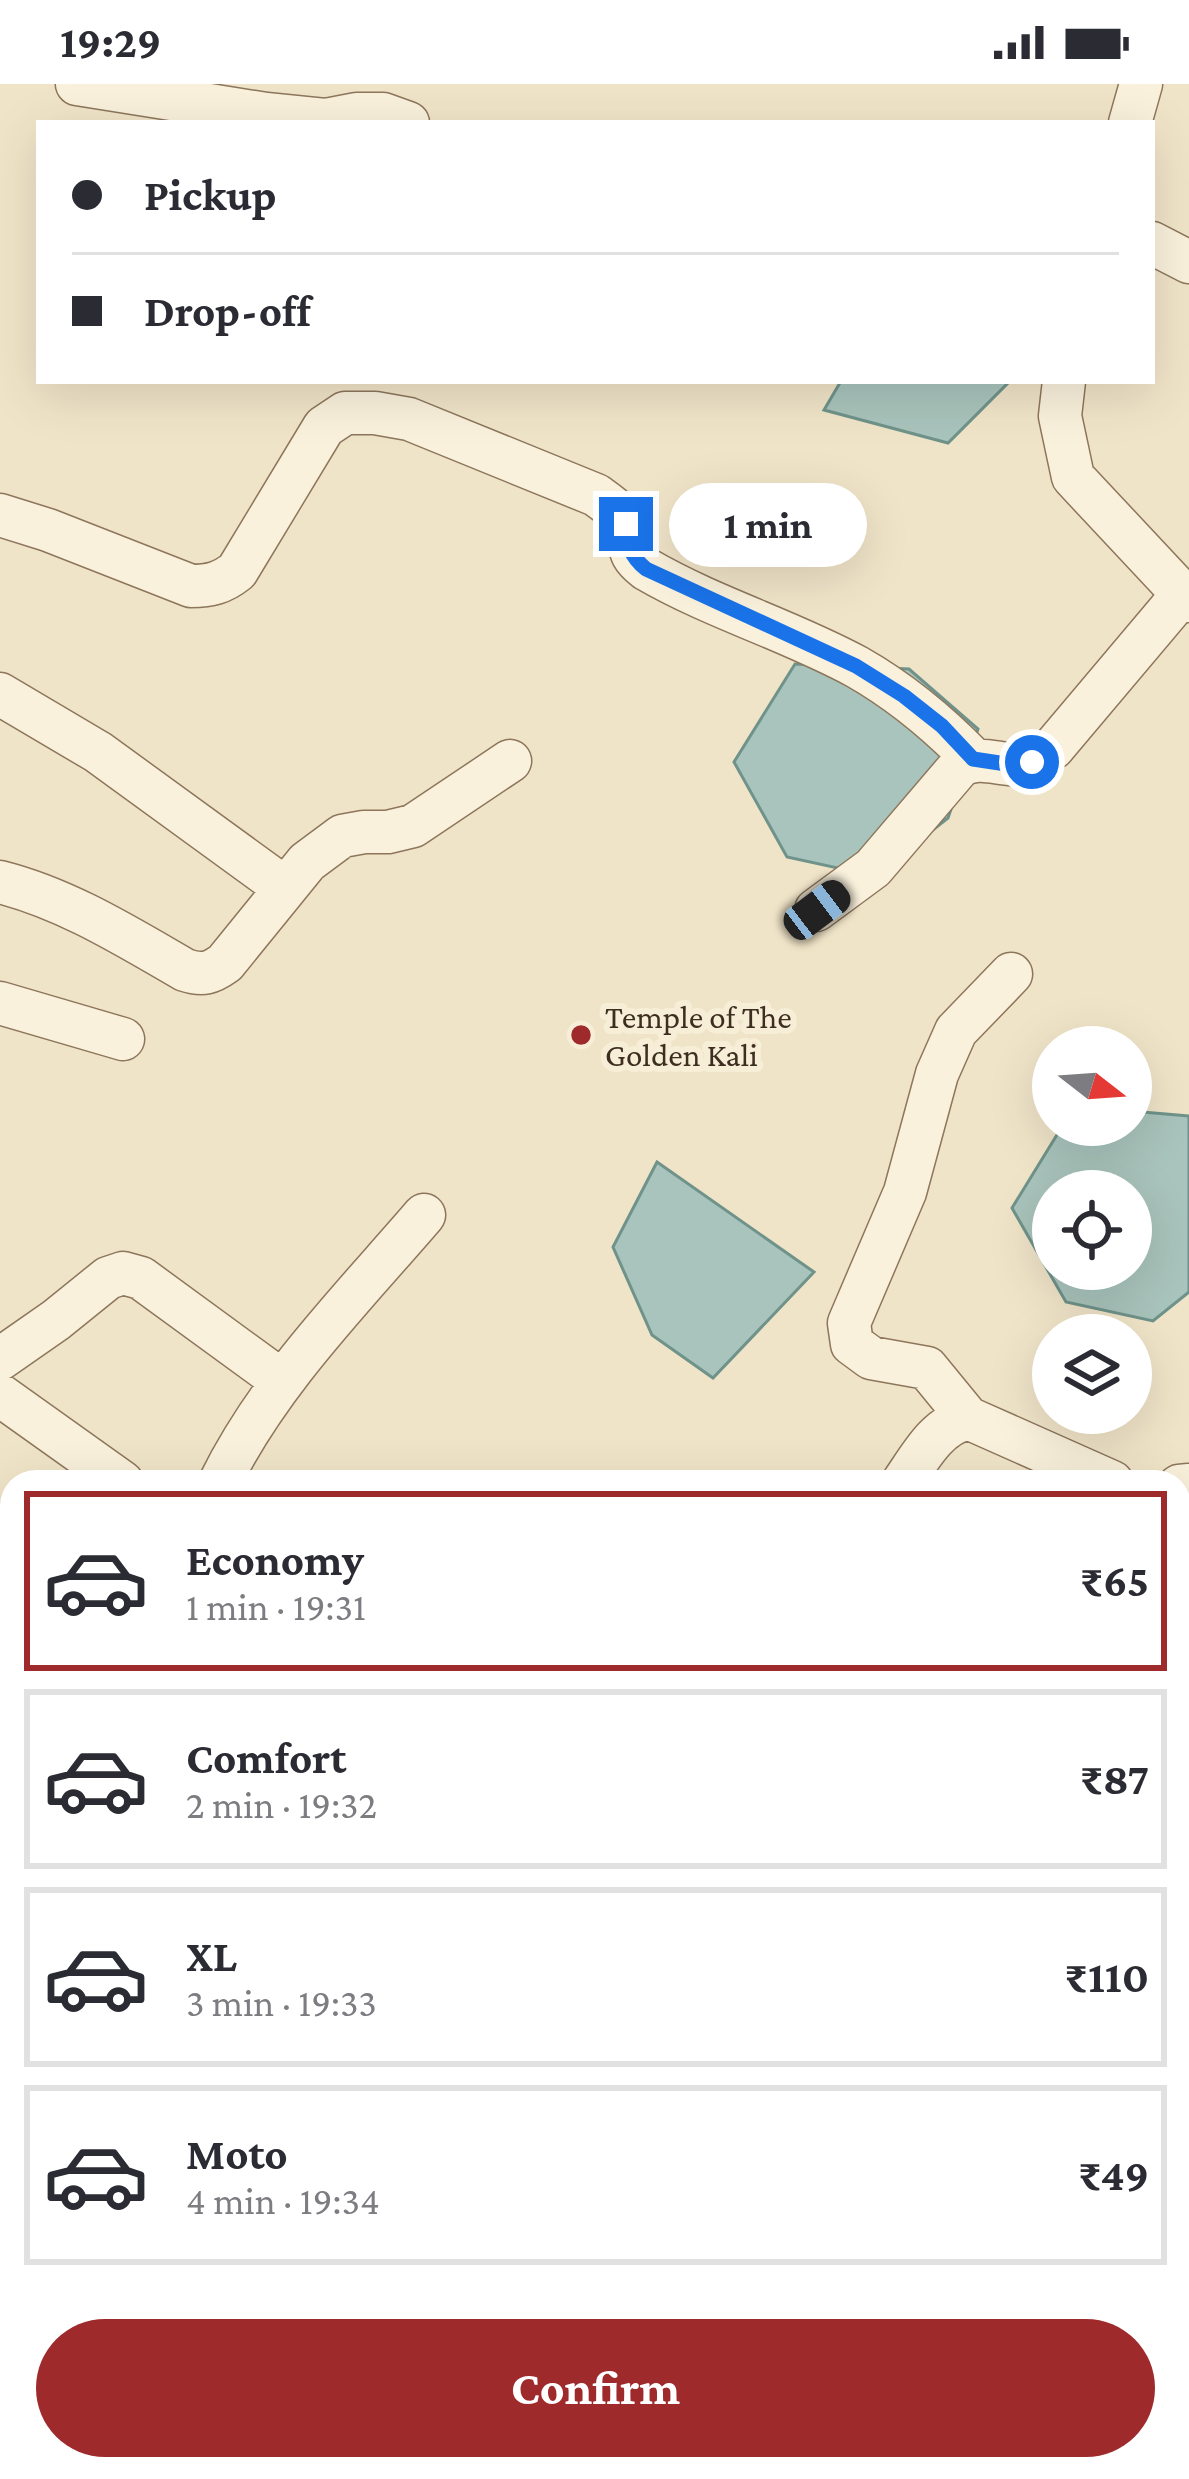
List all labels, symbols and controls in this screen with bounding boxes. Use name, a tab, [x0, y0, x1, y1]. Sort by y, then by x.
text: 19:29	[60, 17, 161, 67]
text: Pickup	[144, 170, 277, 220]
text: Drop-off	[144, 286, 311, 336]
callout: 1 min	[668, 482, 866, 566]
route end	[599, 497, 653, 551]
text: 1 min	[724, 503, 812, 546]
route start	[1005, 735, 1059, 789]
car	[777, 874, 857, 946]
place label: Temple of The Golden Kali	[605, 998, 792, 1073]
marker: Temple of The Golden Kali	[568, 1022, 594, 1048]
north arrow	[1032, 1026, 1152, 1146]
map controls	[1032, 1026, 1152, 1434]
button: locate	[1032, 1170, 1152, 1290]
button: layers	[1032, 1314, 1152, 1434]
icon: car	[42, 1527, 150, 1635]
text: Economy	[186, 1535, 364, 1585]
text: ₹65	[1080, 1556, 1149, 1606]
text: 1 min · 19:31	[186, 1585, 366, 1628]
icon: car	[42, 1725, 150, 1833]
text: Comfort	[186, 1733, 347, 1783]
text: ₹87	[1080, 1754, 1149, 1804]
text: 2 min · 19:32	[186, 1783, 377, 1826]
icon: car	[42, 1923, 150, 2031]
text: XL	[186, 1931, 237, 1981]
text: ₹110	[1064, 1952, 1149, 2002]
text: 3 min · 19:33	[186, 1981, 377, 2024]
icon: car	[42, 2121, 150, 2229]
text: Moto	[186, 2129, 288, 2179]
text: ₹49	[1078, 2150, 1149, 2200]
text: 4 min · 19:34	[186, 2179, 380, 2222]
button: Confirm	[36, 2319, 1155, 2457]

